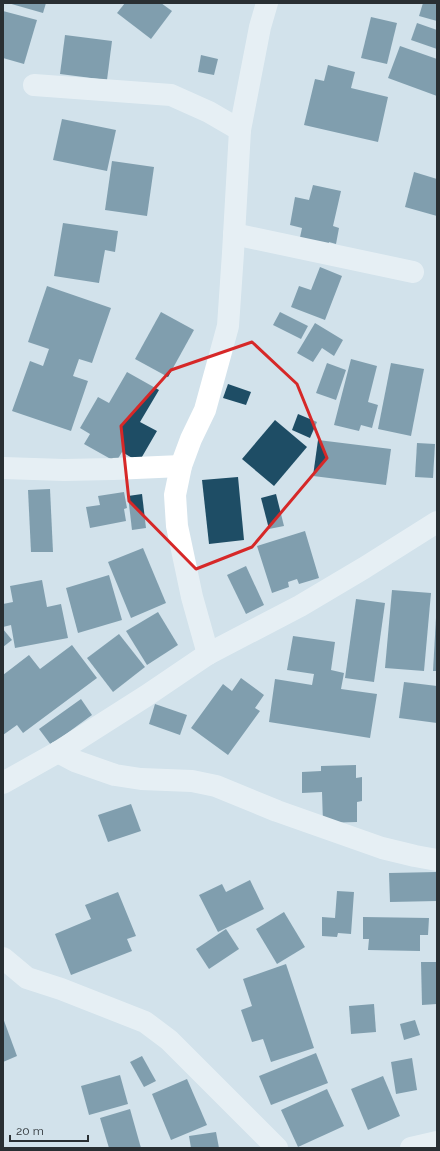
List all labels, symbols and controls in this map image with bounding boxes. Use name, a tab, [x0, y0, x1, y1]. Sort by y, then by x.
scale bar	[10, 1117, 88, 1143]
text: 20 m	[16, 1124, 44, 1138]

